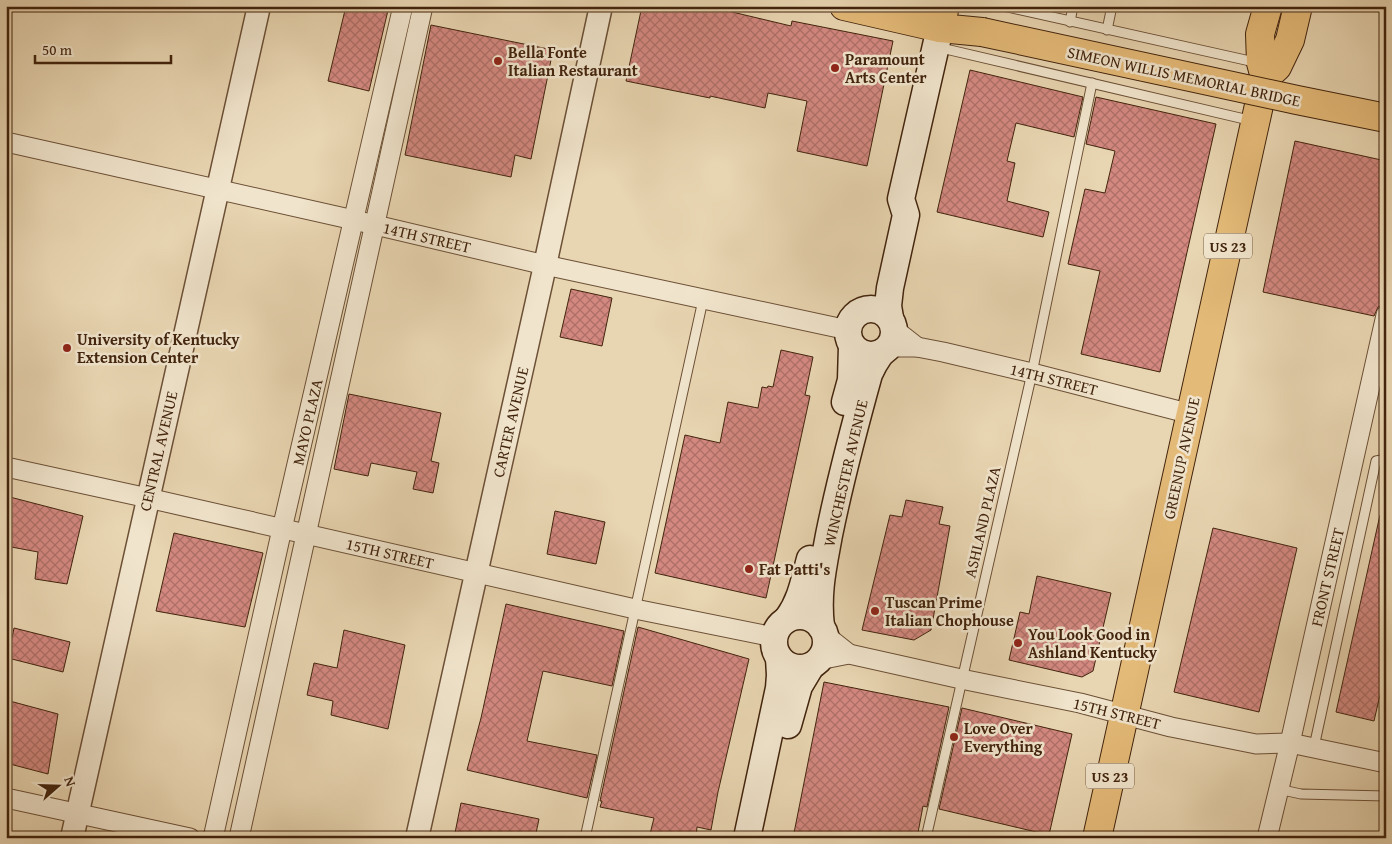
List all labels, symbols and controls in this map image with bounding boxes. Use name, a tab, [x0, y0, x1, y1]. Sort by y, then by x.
scale bar	[35, 32, 171, 64]
text: 50 m	[42, 39, 73, 60]
place label: Bella Fonte Italian Restaurant	[508, 40, 638, 82]
street label: SIMEON WILLIS MEMORIAL BRIDGE	[1065, 40, 1303, 112]
place label: Paramount Arts Center	[845, 47, 927, 89]
marker: Bella Fonte Italian Restaurant	[492, 55, 504, 67]
marker: Paramount Arts Center	[829, 62, 841, 74]
street label: 14TH STREET	[381, 215, 473, 259]
road number: US 23	[1204, 234, 1252, 258]
place label: University of Kentucky Extension Center	[77, 327, 240, 369]
marker: University of Kentucky Extension Center	[61, 342, 73, 354]
street label: 14TH STREET	[1008, 357, 1100, 401]
street label: CARTER AVENUE	[486, 364, 534, 480]
street label: MAYO PLAZA	[285, 376, 329, 468]
street label: CENTRAL AVENUE	[133, 389, 183, 513]
street label: GREENUP AVENUE	[1156, 395, 1206, 521]
street label: WINCHESTER AVENUE	[816, 397, 874, 549]
street label: ASHLAND PLAZA	[958, 464, 1007, 580]
street label: FRONT STREET	[1304, 525, 1350, 629]
street label: 15TH STREET	[344, 531, 436, 575]
place label: Fat Patti's	[759, 557, 830, 581]
marker: Fat Patti's	[743, 563, 755, 575]
place label: Tuscan Prime Italian Chophouse	[885, 590, 1014, 632]
marker: Tuscan Prime Italian Chophouse	[869, 605, 881, 617]
place label: You Look Good in Ashland Kentucky	[1028, 622, 1158, 664]
marker: You Look Good in Ashland Kentucky	[1012, 637, 1024, 649]
street label: 15TH STREET	[1071, 691, 1163, 735]
place label: Love Over Everything	[964, 716, 1043, 758]
marker: Love Over Everything	[948, 731, 960, 743]
north arrow	[32, 762, 82, 812]
road number: US 23	[1086, 764, 1134, 788]
text: N	[59, 774, 81, 790]

